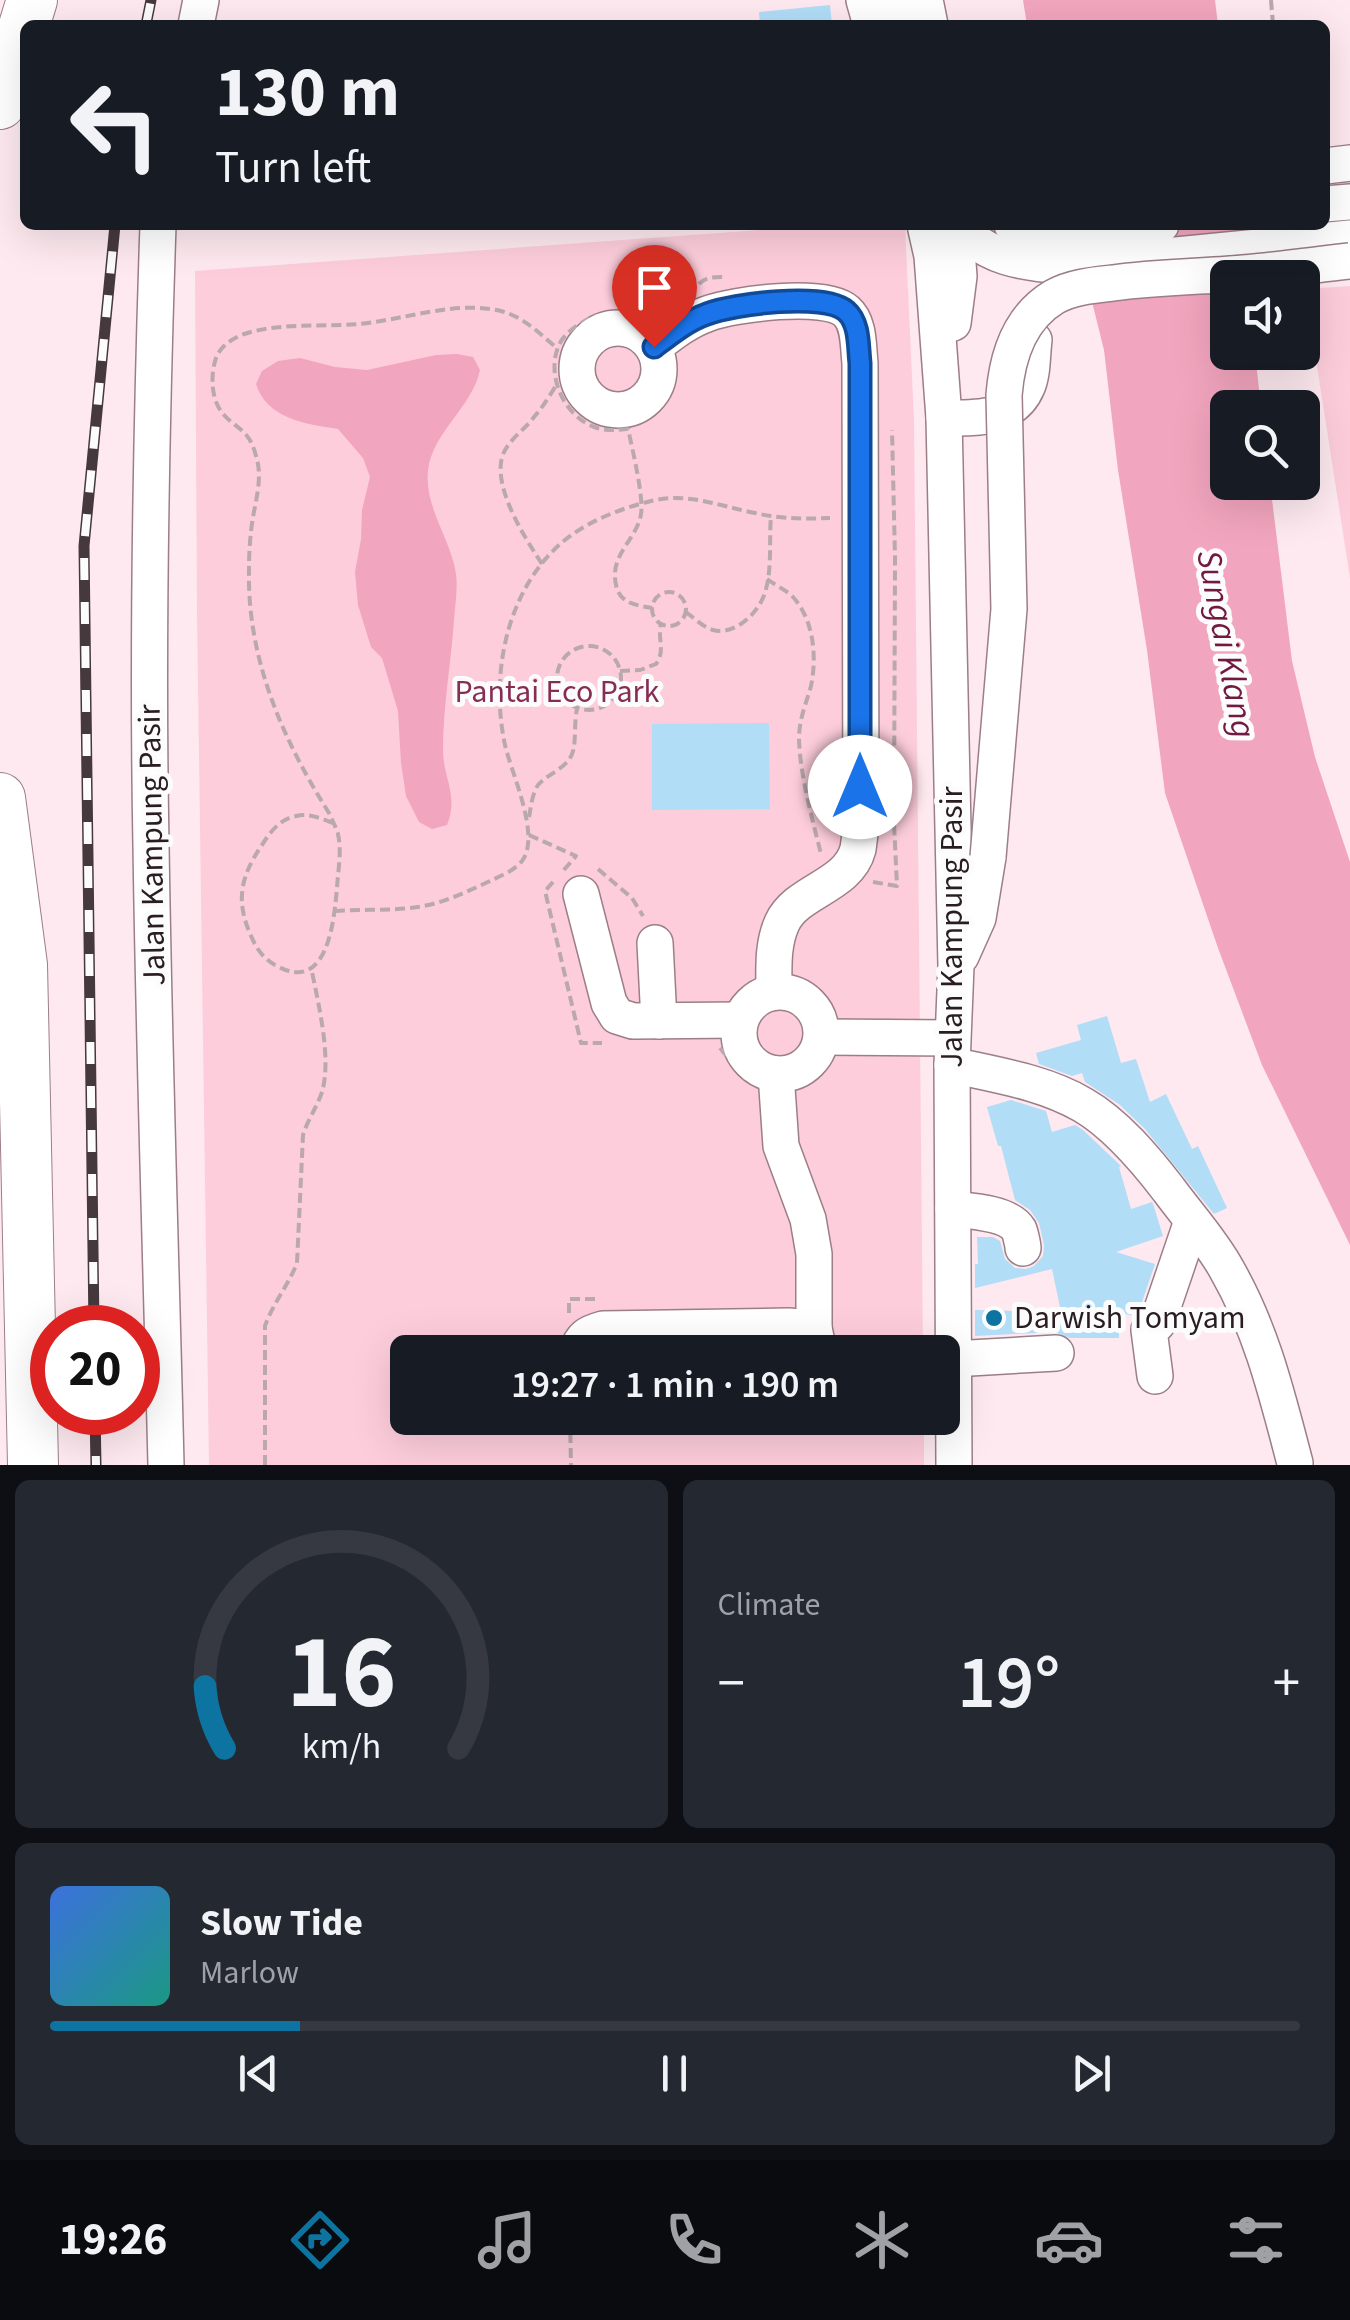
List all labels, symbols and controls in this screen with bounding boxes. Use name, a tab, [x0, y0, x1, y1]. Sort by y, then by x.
text: 130 m	[215, 43, 400, 143]
icon: left	[50, 60, 180, 190]
text: Turn left	[215, 136, 371, 200]
pin	[612, 245, 697, 348]
icon: arrive	[627, 260, 682, 315]
map controls	[1210, 260, 1320, 500]
button: sound	[1210, 260, 1320, 370]
button: search	[1210, 390, 1320, 500]
water label: Sungai Klang	[1183, 546, 1269, 742]
park label: Pantai Eco Park	[455, 669, 660, 715]
street label: Jalan Kampung Pasir	[127, 703, 177, 986]
position arrow	[808, 735, 912, 839]
street label: Jalan Kampung Pasir	[929, 785, 975, 1068]
place label: Darwish Tomyam	[1014, 1295, 1245, 1341]
speed limit sign: 20	[30, 1305, 160, 1435]
marker: Darwish Tomyam	[983, 1307, 1005, 1329]
text: 19:27 · 1 min · 190 m	[511, 1358, 839, 1412]
text: Climate	[718, 1582, 820, 1628]
text: 16	[286, 1600, 396, 1748]
text: 19°	[957, 1630, 1060, 1737]
text: −	[718, 1645, 745, 1723]
text: +	[1273, 1645, 1300, 1723]
text: km/h	[302, 1721, 381, 1772]
text: Slow Tide	[200, 1896, 363, 1950]
text: Marlow	[200, 1950, 299, 1996]
icon: previous	[231, 2046, 286, 2101]
icon: pause	[647, 2046, 702, 2101]
icon: next	[1064, 2046, 1119, 2101]
icon: directions	[285, 2205, 355, 2275]
icon: music	[472, 2205, 542, 2275]
icon: phone	[659, 2205, 729, 2275]
icon: climate	[847, 2205, 917, 2275]
icon: car	[1034, 2205, 1104, 2275]
icon: filters	[1221, 2205, 1291, 2275]
text: 19:26	[59, 2208, 167, 2272]

